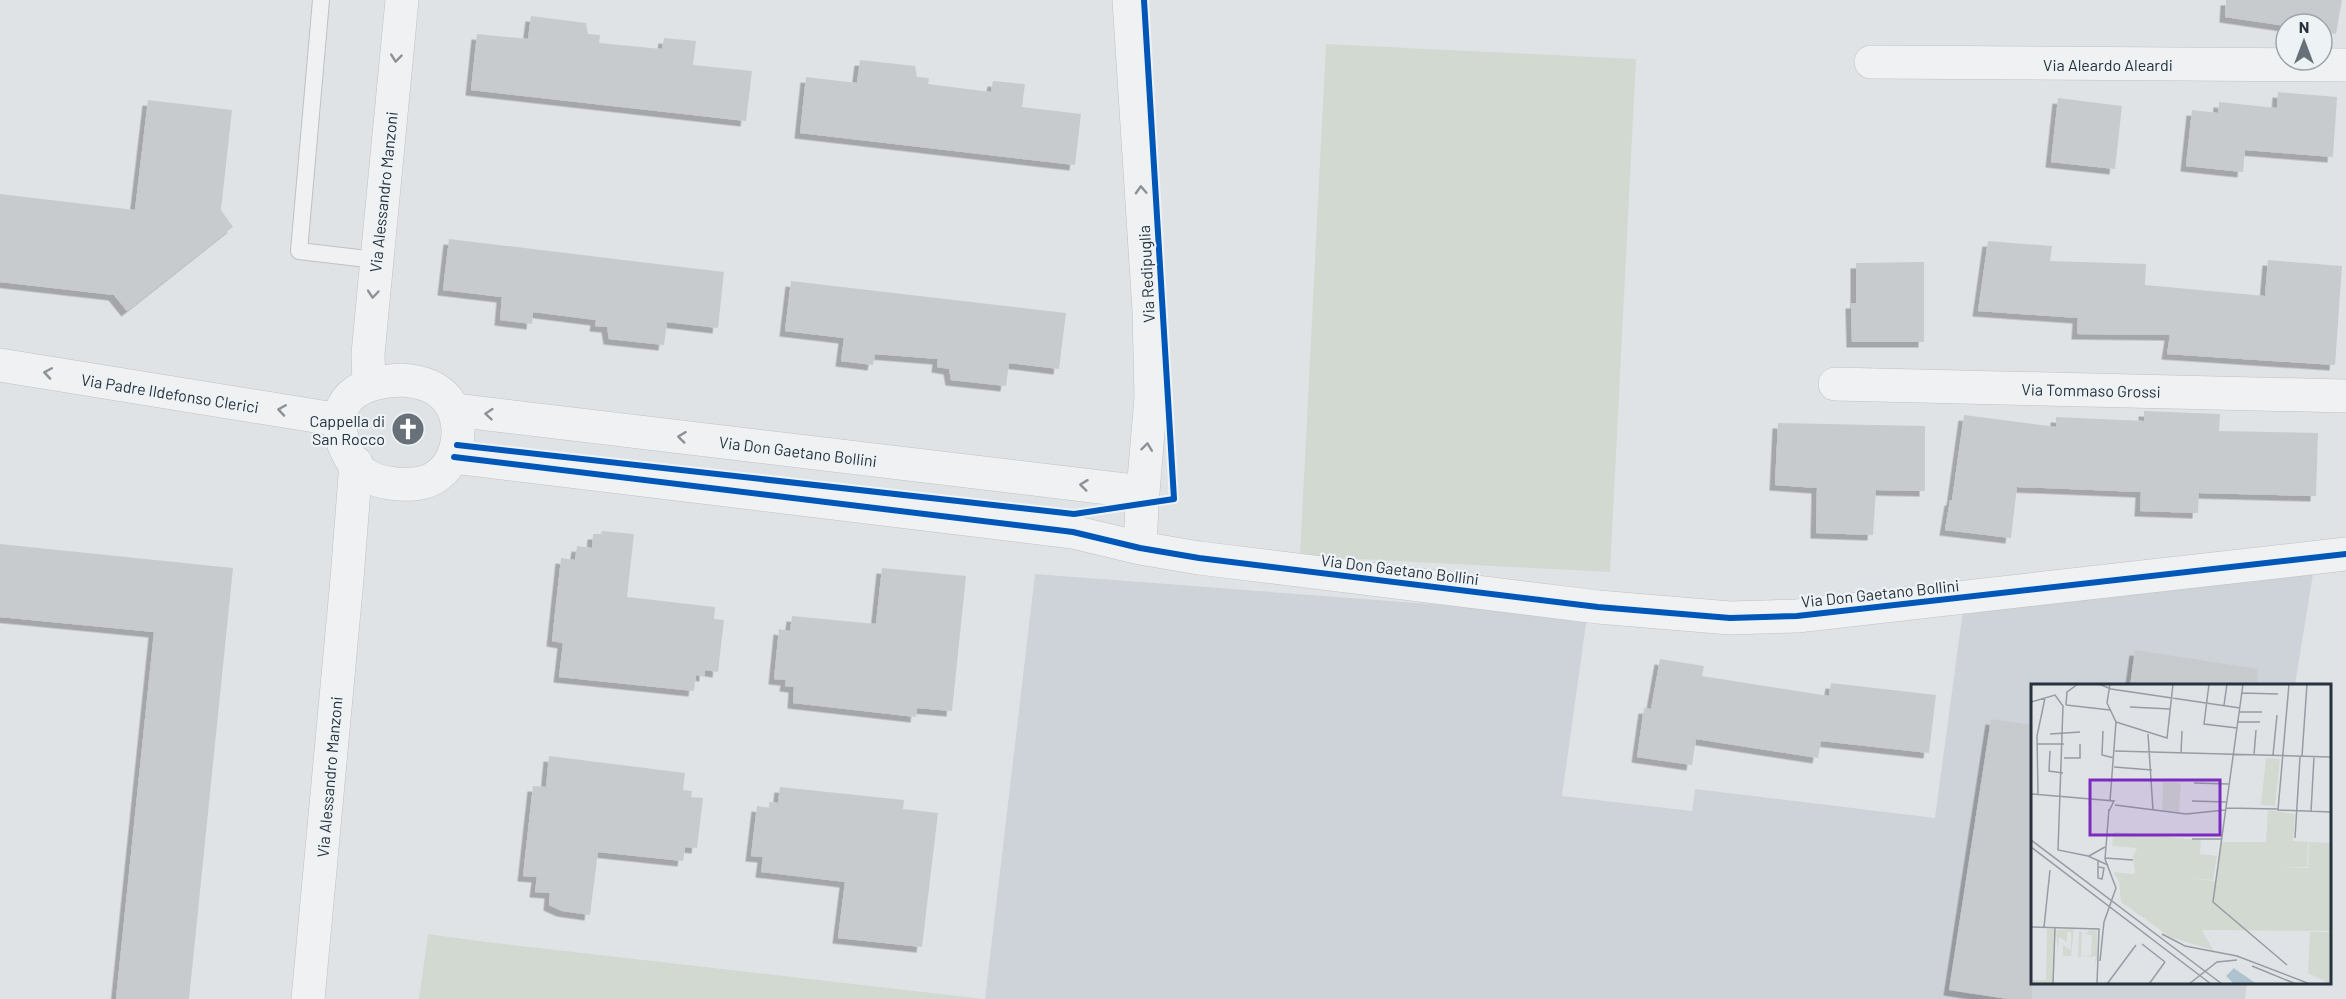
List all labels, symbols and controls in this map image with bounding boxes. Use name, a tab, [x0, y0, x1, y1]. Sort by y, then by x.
north arrow	[2274, 12, 2334, 72]
text: N	[2299, 17, 2309, 36]
one-way arrow	[390, 54, 403, 63]
street label: Via Aleardo Aleardi	[2043, 55, 2173, 74]
street label: Via Alessandro Manzoni	[365, 111, 401, 273]
one-way arrow	[1135, 185, 1148, 194]
street label: Via Redipuglia	[1134, 225, 1158, 323]
one-way arrow	[367, 290, 380, 299]
one-way arrow	[43, 367, 53, 380]
street label: Via Padre Ildefonso Clerici	[80, 370, 260, 416]
street label: Via Tommaso Grossi	[2021, 379, 2161, 401]
one-way arrow	[277, 405, 287, 417]
one-way arrow	[484, 408, 493, 421]
place label: Cappella di San Rocco	[310, 411, 385, 448]
church icon: Cappella di San Rocco	[390, 411, 426, 447]
one-way arrow	[678, 431, 687, 444]
street label: Via Don Gaetano Bollini	[718, 432, 878, 470]
one-way arrow	[1141, 443, 1153, 452]
one-way arrow	[1080, 480, 1089, 492]
street label: Via Don Gaetano Bollini	[1320, 550, 1480, 588]
street label: Via Don Gaetano Bollini	[1800, 575, 1960, 611]
inset map	[2031, 684, 2331, 984]
street label: Via Alessandro Manzoni	[312, 696, 346, 858]

